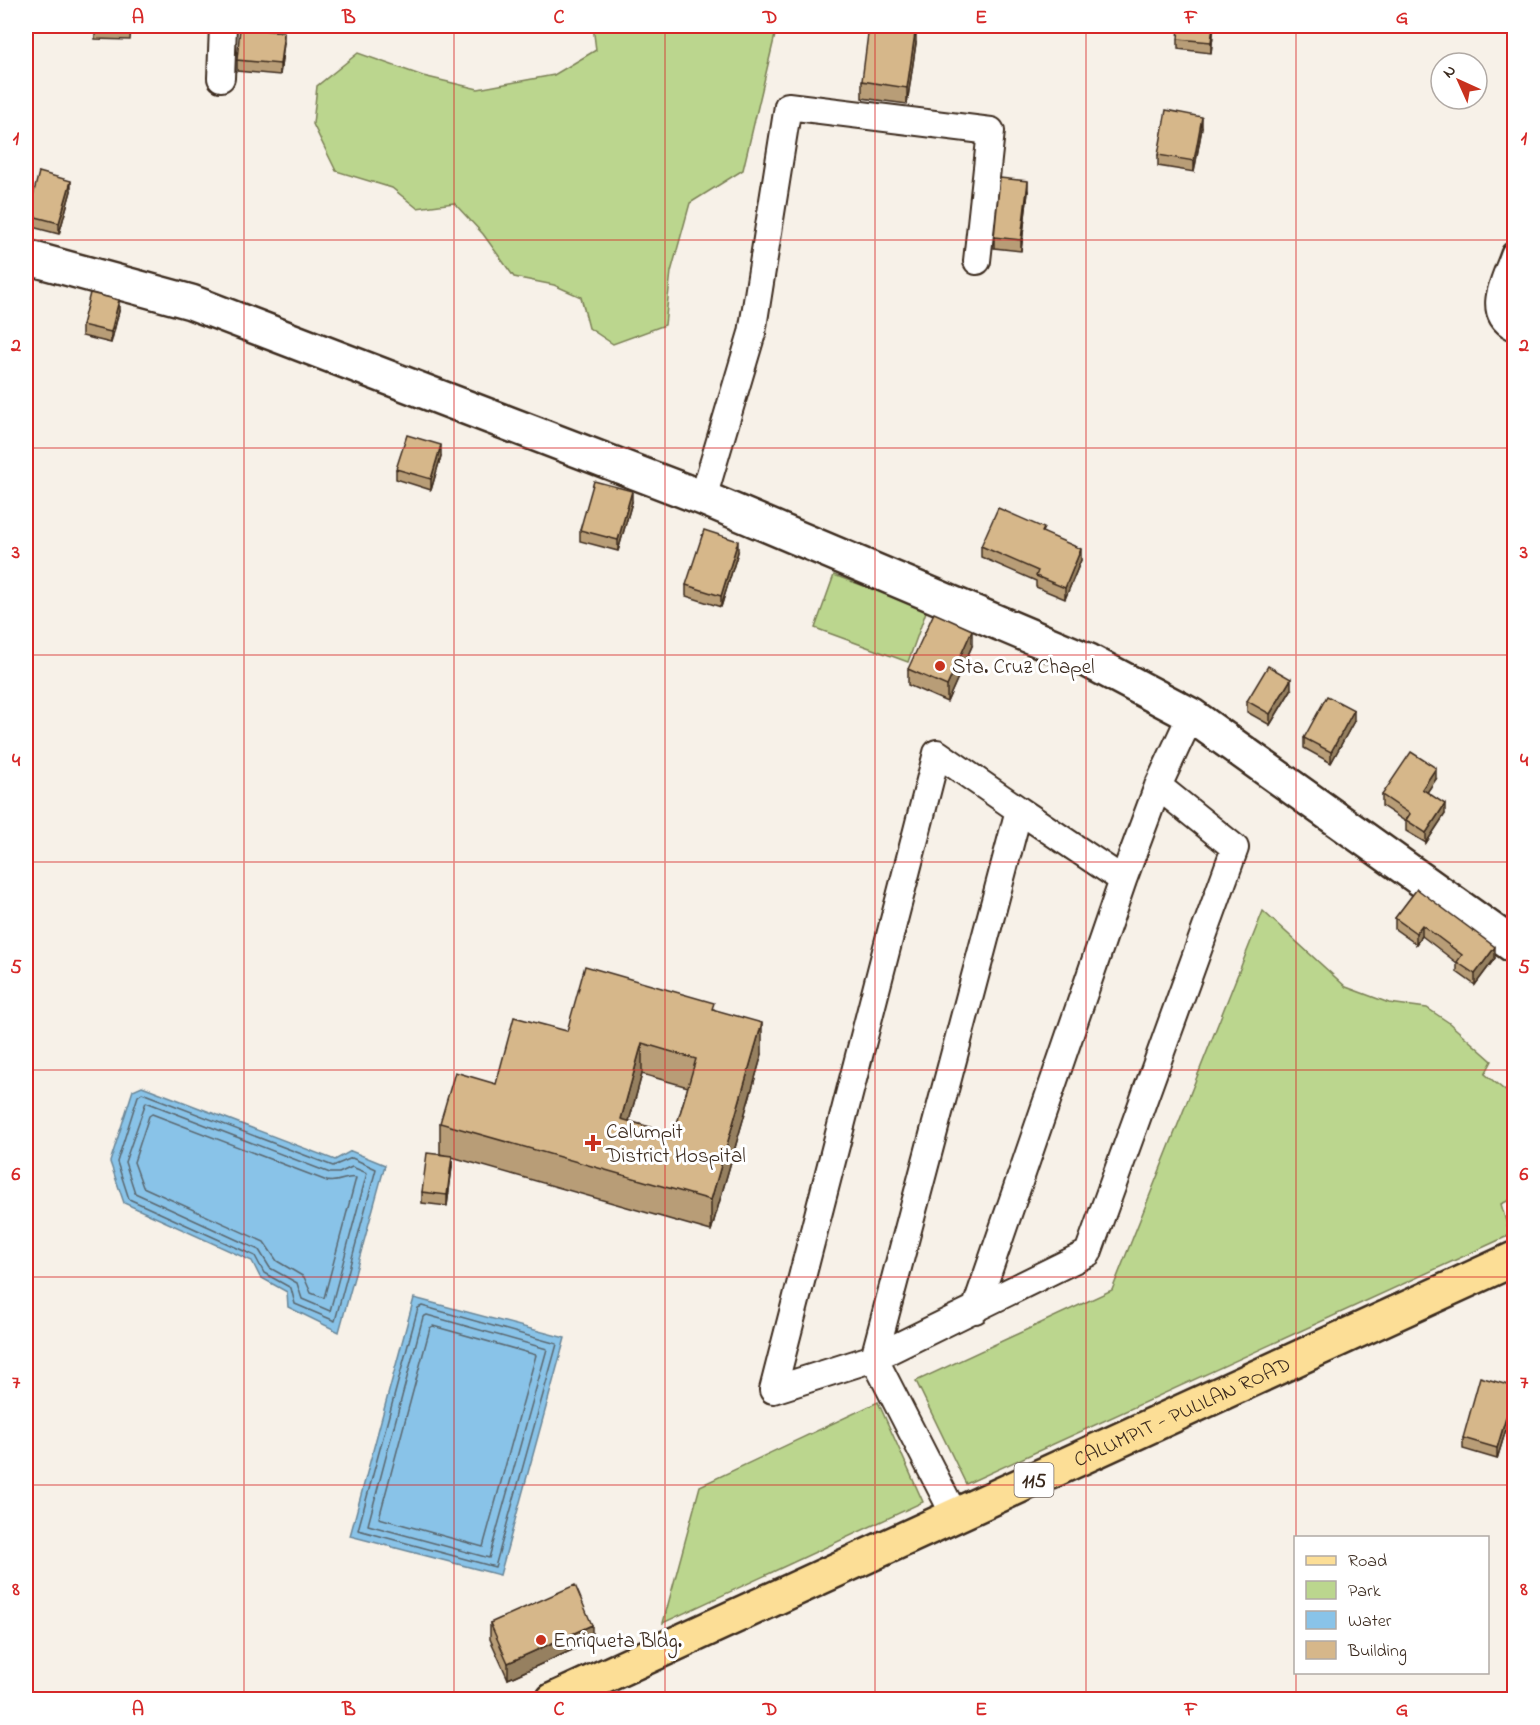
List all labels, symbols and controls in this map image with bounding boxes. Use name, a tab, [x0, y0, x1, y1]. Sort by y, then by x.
text: A	[132, 4, 144, 33]
text: B	[341, 4, 356, 33]
text: C	[554, 4, 565, 33]
text: D	[762, 4, 777, 33]
text: E	[975, 4, 987, 33]
text: F	[1184, 4, 1198, 33]
text: G	[1396, 4, 1409, 33]
north arrow	[1429, 51, 1489, 111]
text: N	[1437, 59, 1462, 84]
text: 1	[13, 125, 20, 154]
text: 1	[1521, 125, 1528, 154]
text: 2	[10, 332, 21, 361]
text: 2	[1518, 332, 1529, 361]
text: 3	[11, 539, 20, 568]
text: 3	[1519, 539, 1528, 568]
place label: Sta. Cruz Chapel	[952, 653, 1095, 683]
marker: Sta. Cruz Chapel	[933, 659, 947, 673]
text: 4	[12, 747, 21, 776]
text: 4	[1520, 747, 1529, 776]
text: 5	[10, 954, 22, 983]
text: 5	[1518, 954, 1530, 983]
place label: Calumpit District Hospital	[605, 1118, 746, 1172]
marker: Calumpit District Hospital	[584, 1134, 602, 1152]
text: 6	[12, 1161, 21, 1190]
text: 6	[1520, 1161, 1529, 1190]
street label: CALUMPIT - PULILAN ROAD	[1069, 1350, 1296, 1476]
text: 7	[12, 1369, 21, 1398]
text: 7	[1520, 1369, 1529, 1398]
road number: 115	[1014, 1463, 1054, 1497]
legend	[1294, 1536, 1489, 1674]
text: Road	[1348, 1549, 1387, 1575]
text: 8	[11, 1576, 20, 1605]
text: 8	[1519, 1576, 1528, 1605]
text: Park	[1348, 1579, 1381, 1605]
text: Water	[1348, 1609, 1392, 1635]
place label: Enriqueta Bldg.	[553, 1627, 682, 1659]
marker: Enriqueta Bldg.	[534, 1633, 548, 1647]
text: Building	[1347, 1639, 1407, 1666]
text: A	[132, 1696, 144, 1725]
text: B	[341, 1696, 356, 1725]
text: C	[554, 1696, 565, 1725]
text: D	[762, 1696, 777, 1725]
text: E	[975, 1696, 987, 1725]
text: F	[1184, 1696, 1198, 1725]
text: G	[1396, 1696, 1409, 1725]

